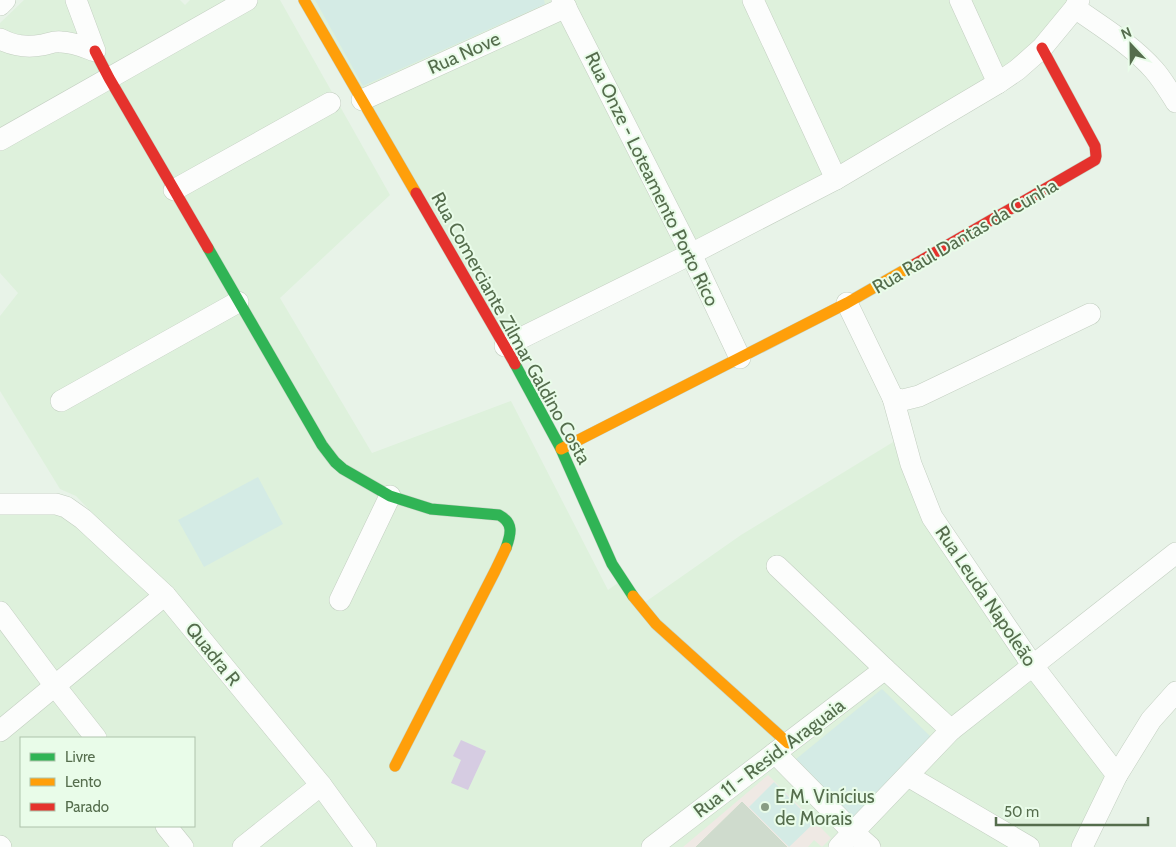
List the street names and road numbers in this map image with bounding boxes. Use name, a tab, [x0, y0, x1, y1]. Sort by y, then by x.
street label: Rua Nove	[424, 27, 504, 79]
street label: Rua Onze - Loteamento Porto Rico	[580, 48, 724, 310]
street label: Rua Raul Dantas da Cunha	[868, 174, 1062, 298]
street label: Rua Comerciante Zilmar Galdino Costa	[426, 188, 596, 468]
street label: Rua Leuda Napoleão	[930, 521, 1042, 671]
street label: Quadra R	[180, 618, 246, 691]
street label: Rua 11 - Resid. Araguaia	[689, 694, 849, 822]

